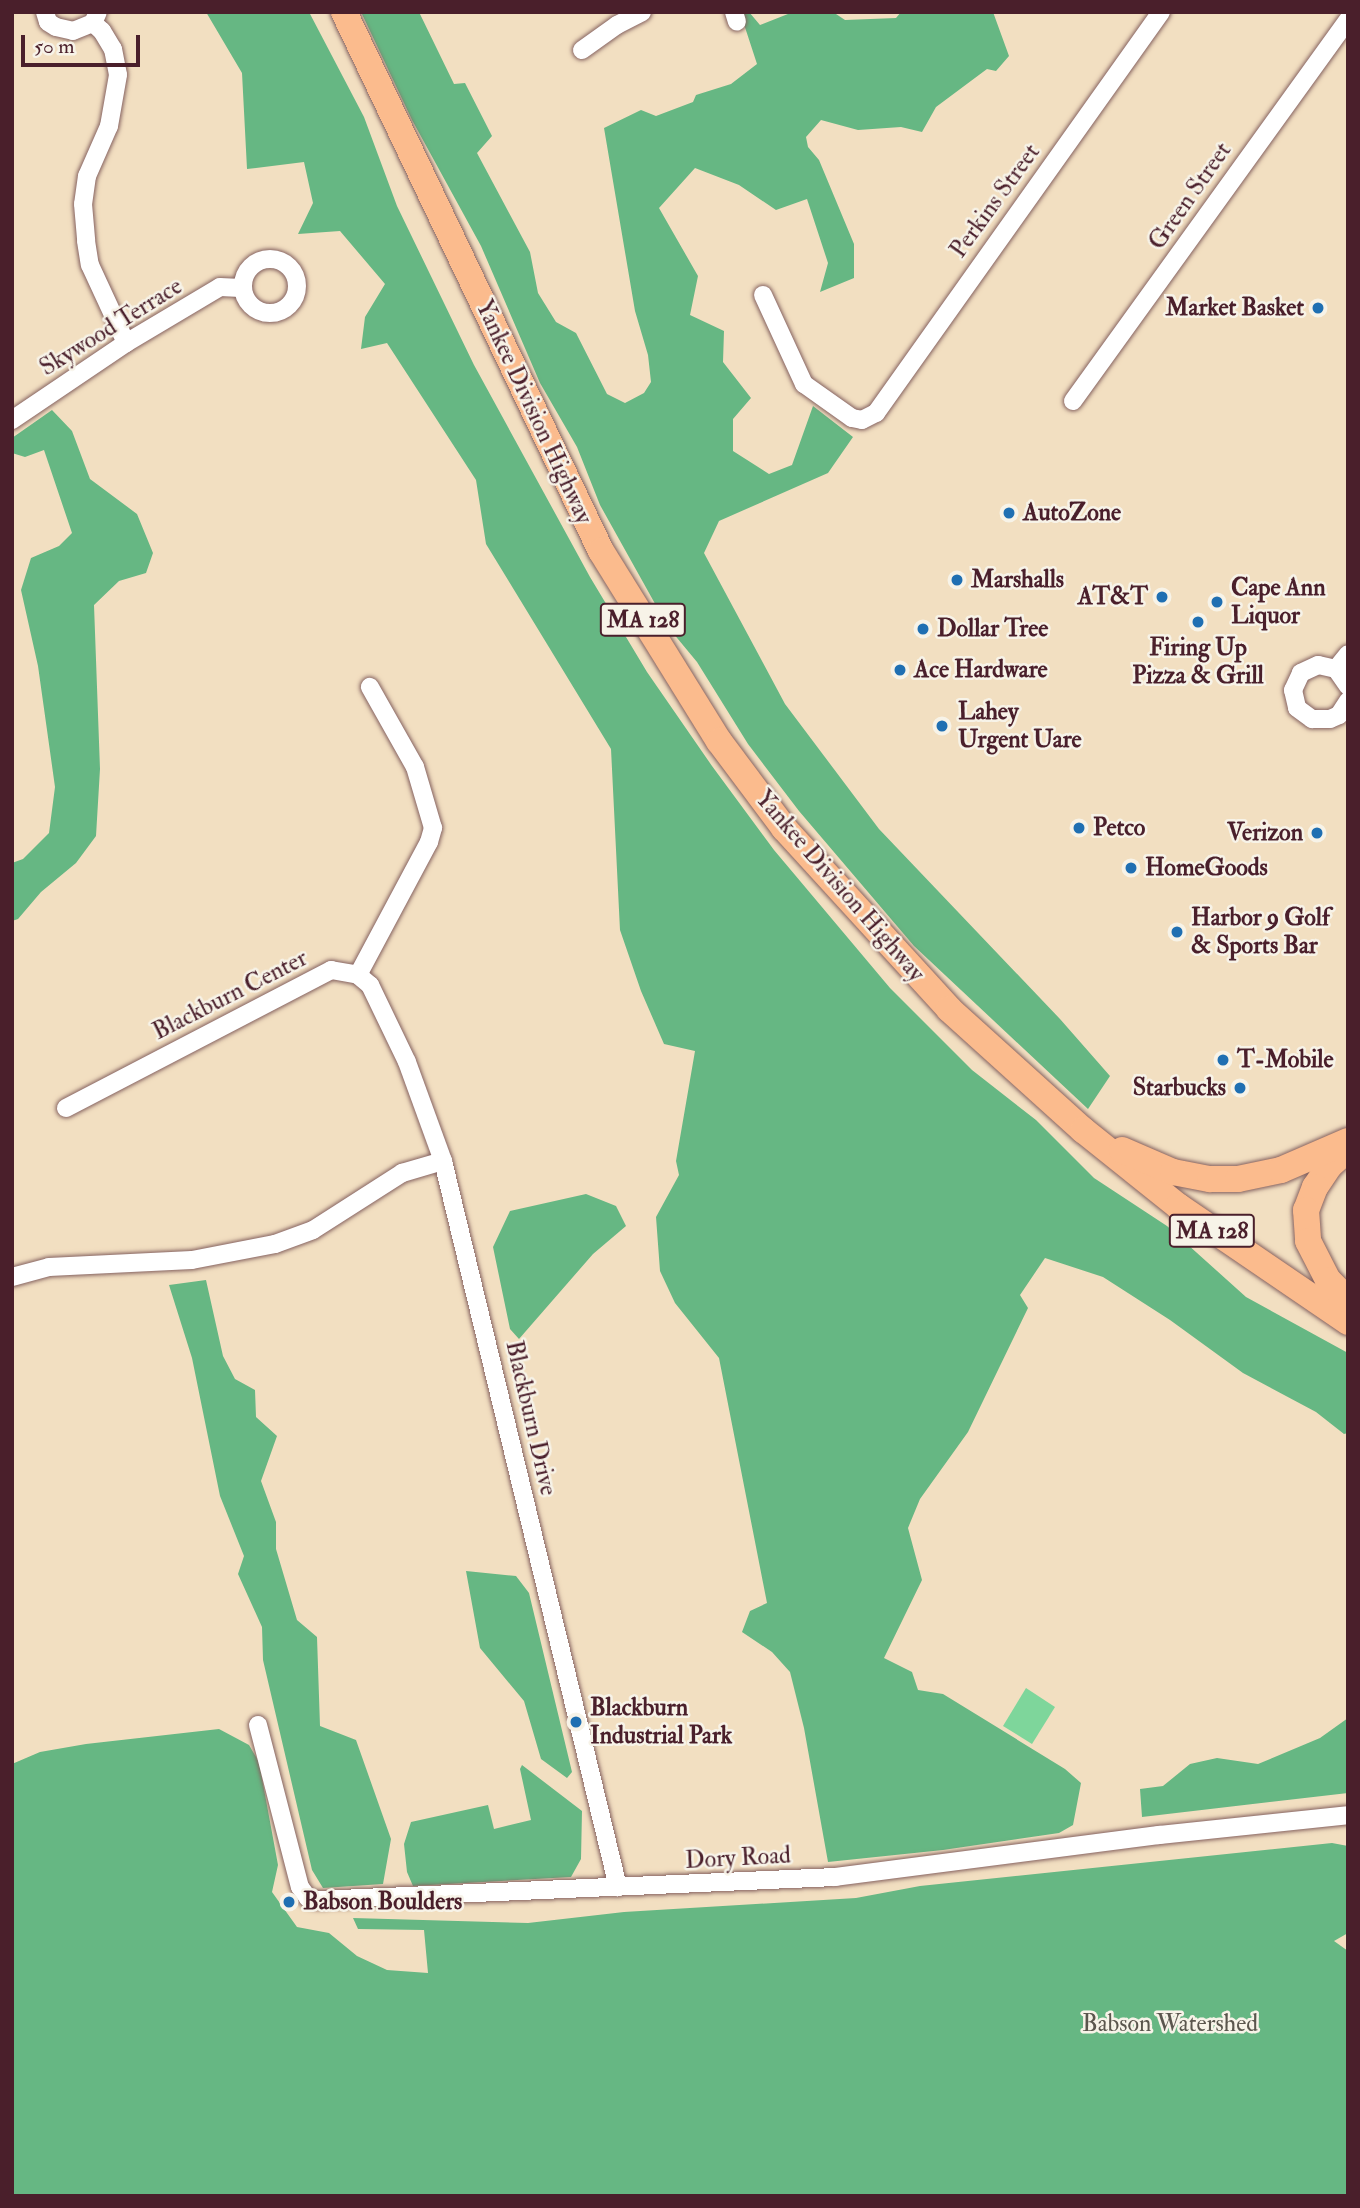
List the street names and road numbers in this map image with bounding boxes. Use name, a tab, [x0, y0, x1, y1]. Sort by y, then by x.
street label: Green Street	[1143, 137, 1237, 255]
street label: Perkins Street	[944, 138, 1046, 264]
street label: Skywood Terrace	[35, 272, 187, 382]
street label: Yankee Division Highway	[469, 295, 599, 529]
road number: MA 128	[599, 600, 687, 640]
street label: Yankee Division Highway	[749, 785, 931, 987]
street label: Blackburn Center	[148, 944, 312, 1046]
road number: MA 128	[1168, 1212, 1256, 1250]
street label: Blackburn Drive	[499, 1338, 563, 1498]
street label: Dory Road	[684, 1841, 792, 1875]

